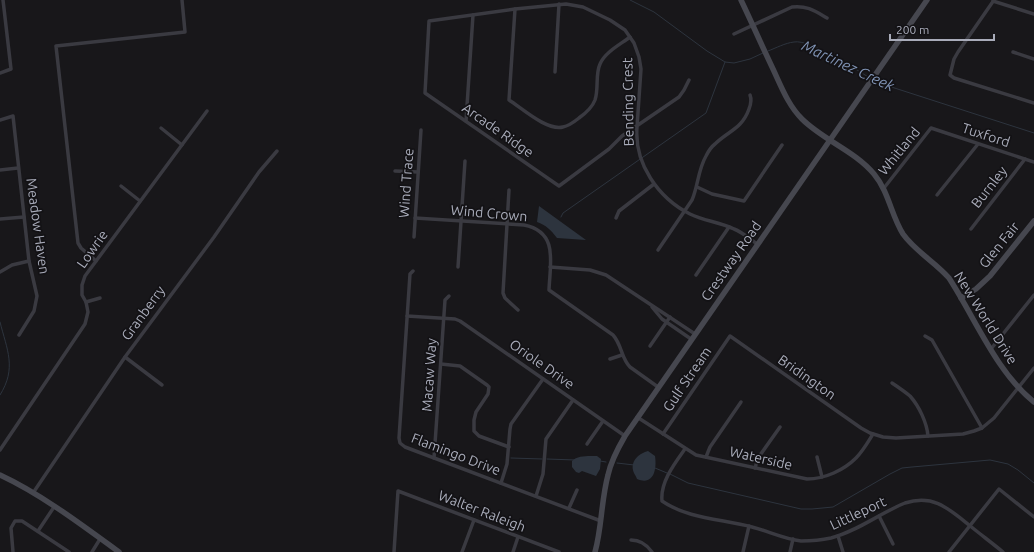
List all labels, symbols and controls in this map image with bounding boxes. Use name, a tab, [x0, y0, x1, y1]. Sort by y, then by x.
scale bar	[890, 16, 994, 42]
text: 200 m	[896, 23, 929, 36]
water label: Martinez Creek	[799, 37, 897, 95]
street label: Bending Crest	[619, 57, 637, 146]
street label: Arcade Ridge	[459, 100, 537, 160]
street label: Tuxford	[960, 120, 1012, 150]
street label: Whitland	[875, 124, 923, 178]
street label: Wind Trace	[396, 148, 416, 218]
street label: Burnley	[968, 163, 1010, 211]
street label: Meadow Haven	[23, 177, 53, 275]
street label: Wind Crown	[450, 202, 528, 224]
street label: Crestway Road	[698, 218, 764, 304]
street label: Glen Fair	[976, 218, 1023, 271]
street label: Lowrie	[73, 227, 111, 271]
street label: New World Drive	[951, 269, 1021, 367]
street label: Granberry	[118, 282, 168, 343]
street label: Oriole Drive	[507, 336, 577, 392]
street label: Macaw Way	[418, 337, 440, 412]
street label: Gulf Stream	[660, 344, 714, 414]
street label: Bridington	[775, 351, 839, 403]
street label: Flamingo Drive	[409, 430, 503, 478]
street label: Waterside	[728, 443, 794, 473]
street label: Walter Raleigh	[436, 487, 528, 535]
street label: Littleport	[827, 493, 889, 533]

